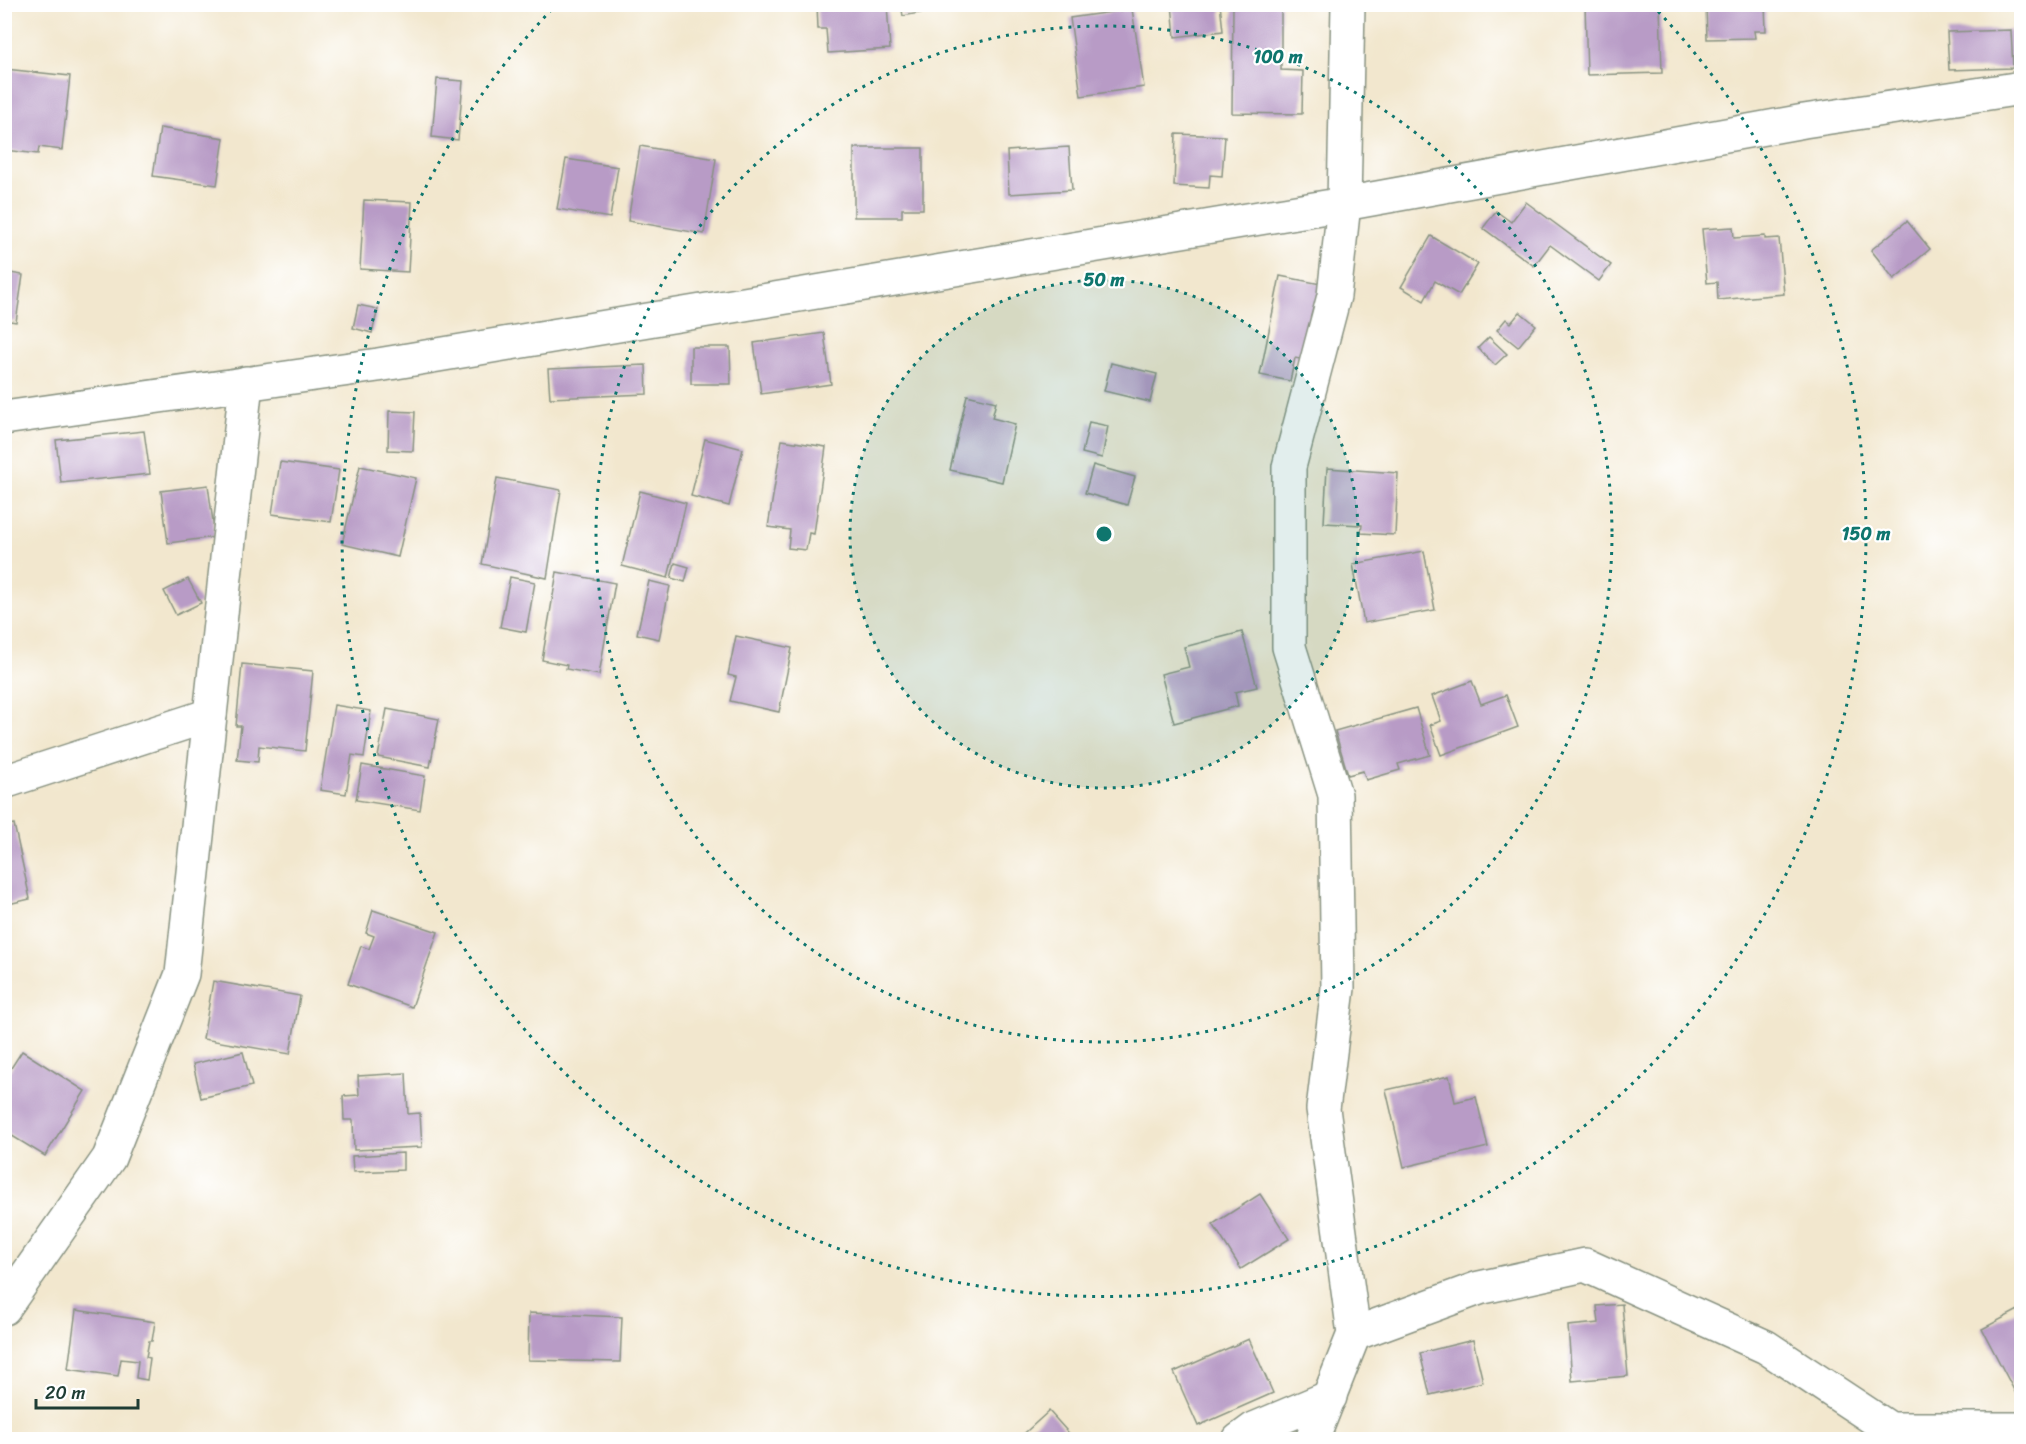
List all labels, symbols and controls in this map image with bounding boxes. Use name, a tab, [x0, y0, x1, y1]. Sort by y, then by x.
text: 100 m	[1254, 41, 1303, 73]
text: 50 m	[1084, 264, 1125, 296]
text: 150 m	[1842, 518, 1890, 550]
centre of rings	[1094, 524, 1114, 544]
scale bar	[36, 1372, 138, 1410]
text: 20 m	[45, 1377, 85, 1409]

